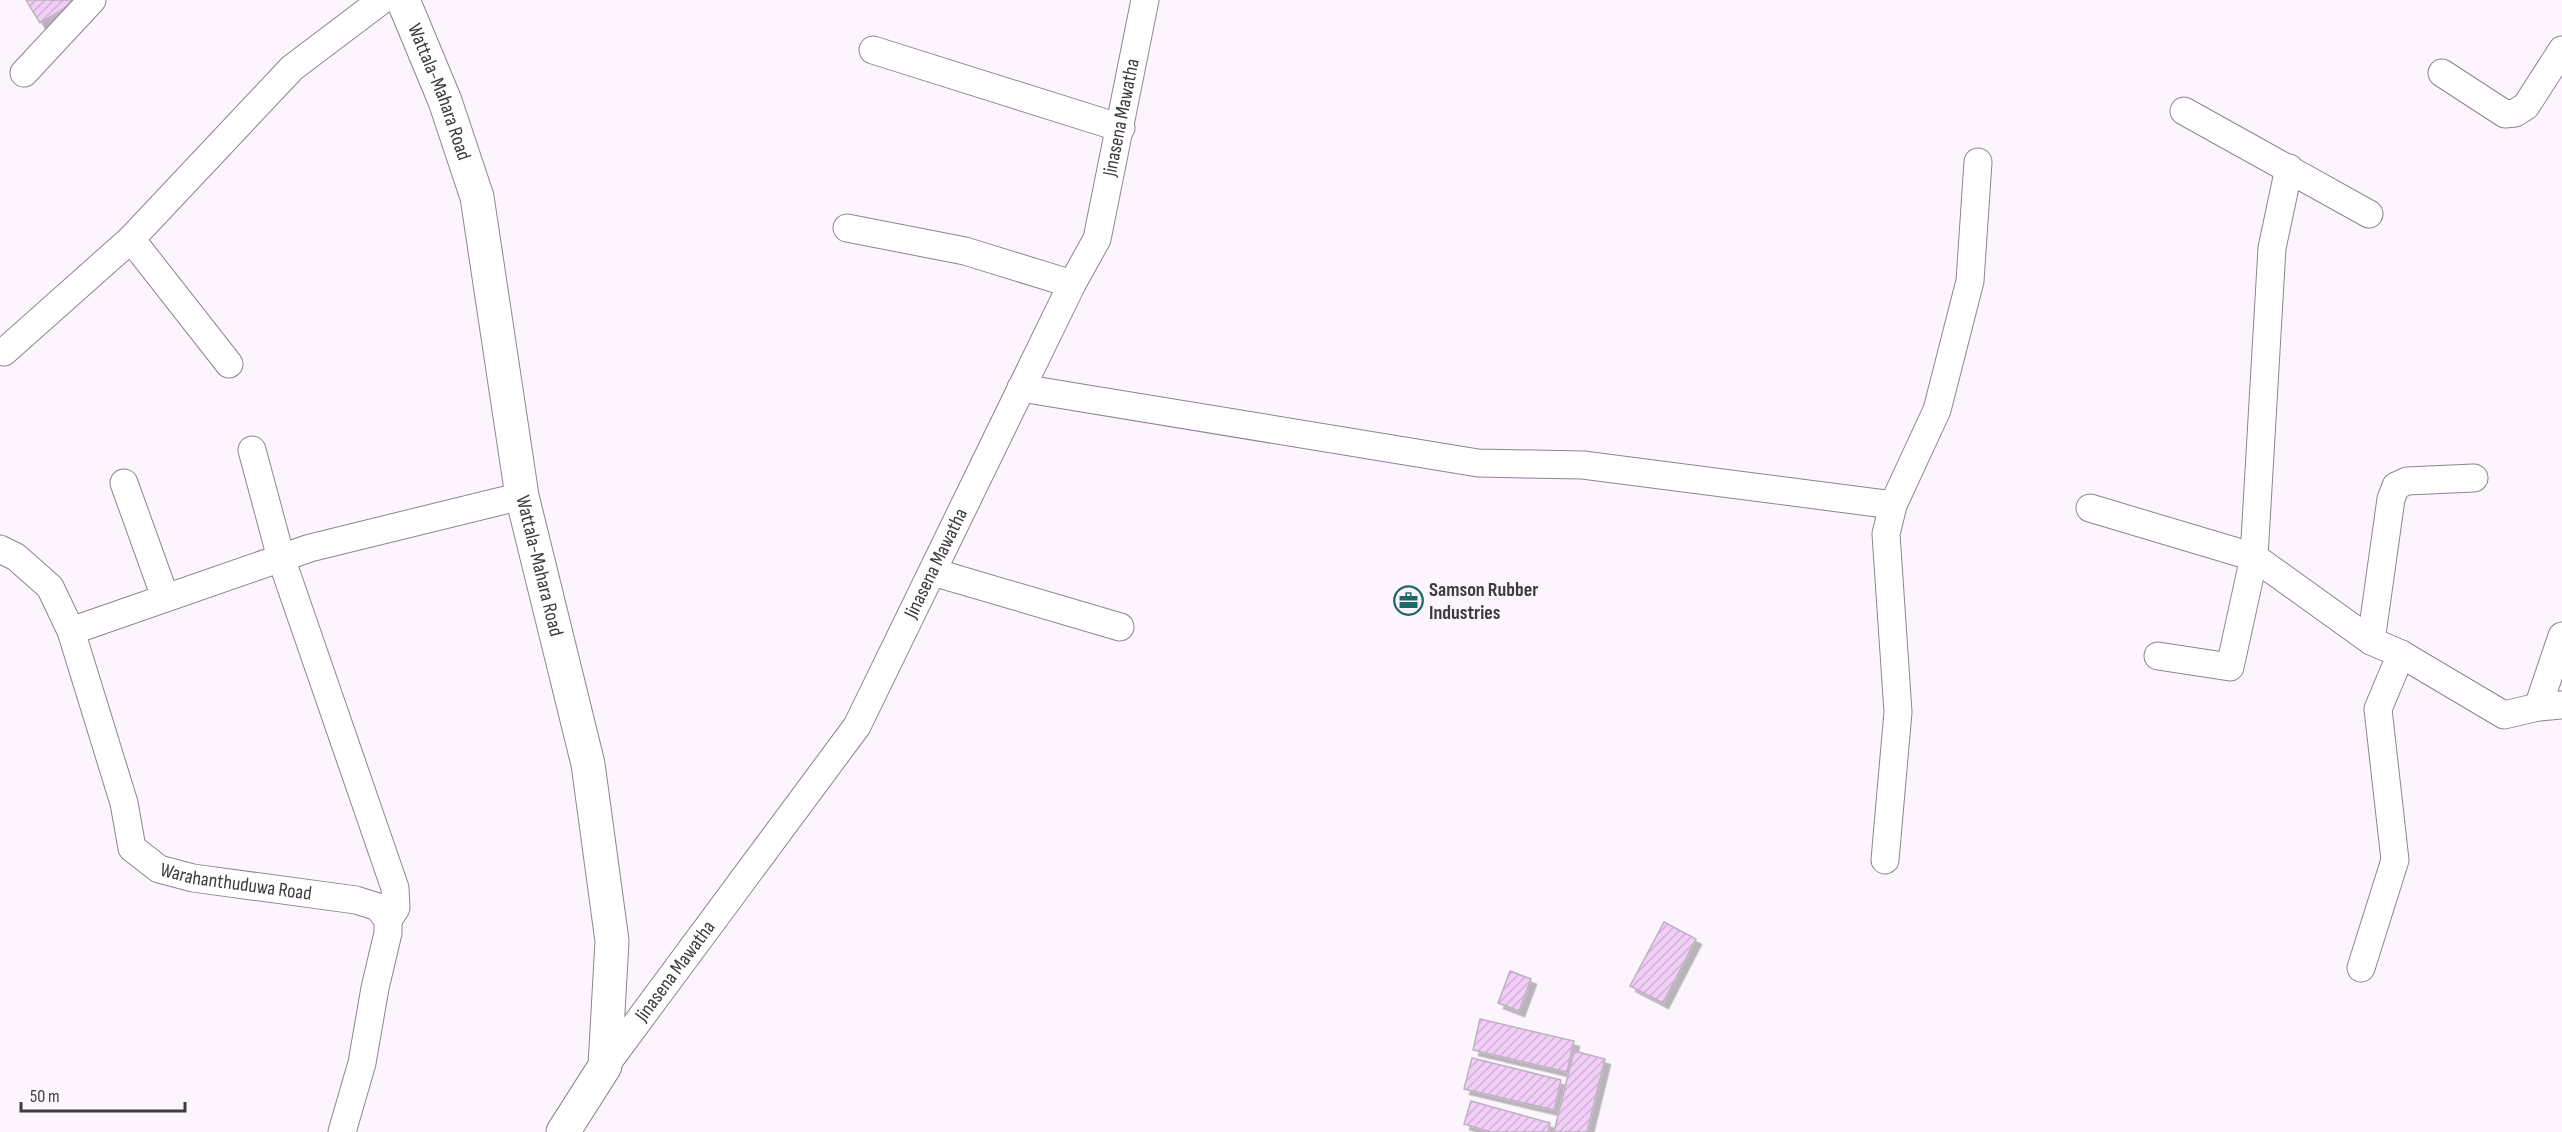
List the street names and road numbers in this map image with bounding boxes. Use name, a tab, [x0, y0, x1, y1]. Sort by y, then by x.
street label: Wattala-Mahara Road	[402, 20, 476, 163]
street label: Jinasena Mawatha	[1098, 57, 1145, 179]
street label: Wattala-Mahara Road	[510, 493, 568, 639]
street label: Jinasena Mawatha	[899, 505, 973, 623]
street label: Warahanthuduwa Road	[157, 858, 313, 906]
street label: Jinasena Mawatha	[629, 916, 720, 1027]

